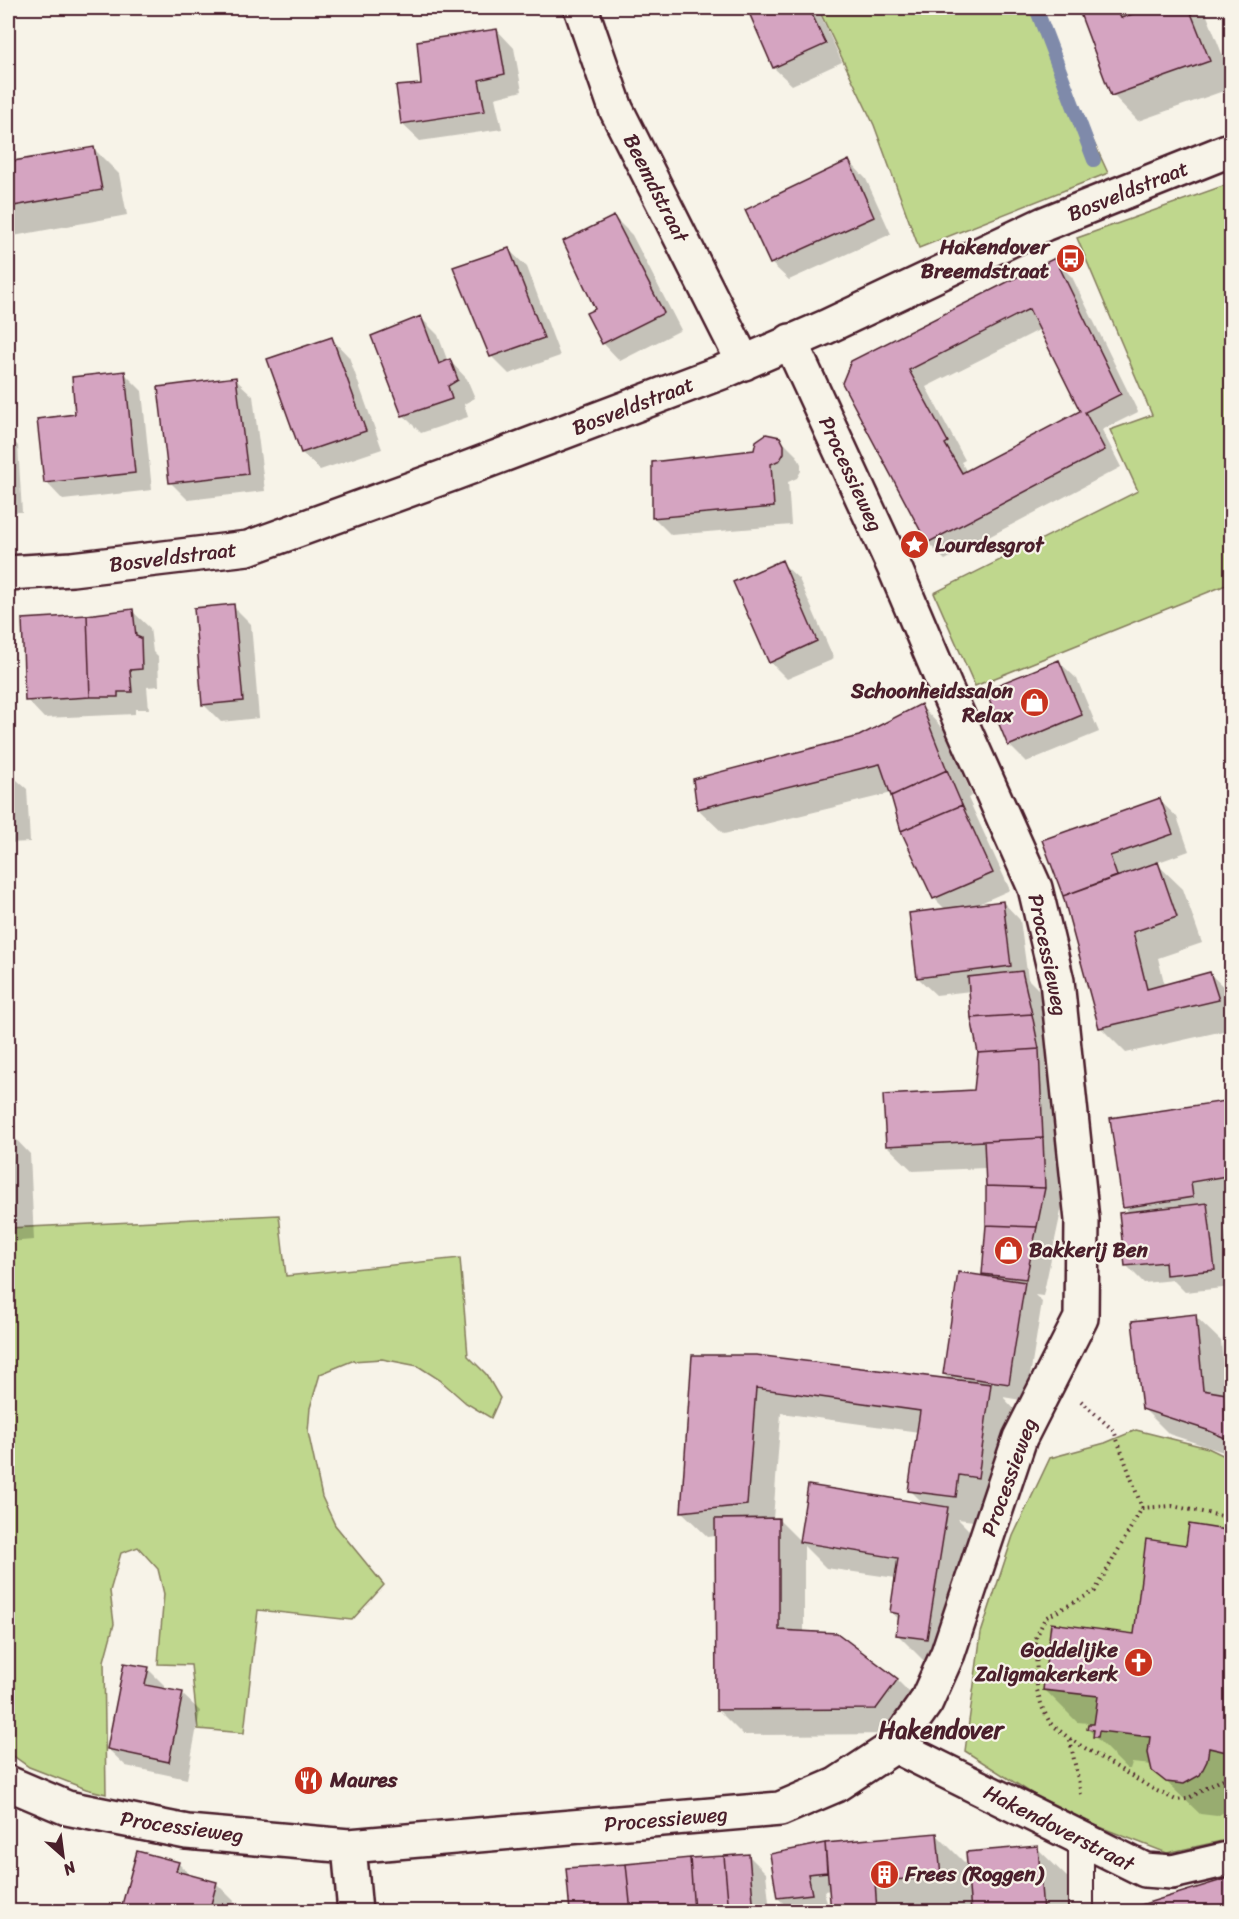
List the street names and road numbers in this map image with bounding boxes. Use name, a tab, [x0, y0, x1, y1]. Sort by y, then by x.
street label: Beemdstraat	[612, 127, 700, 251]
street label: Bosveldstraat	[1061, 149, 1195, 233]
street label: Bosveldstraat	[566, 365, 700, 447]
street label: Processieweg	[808, 410, 894, 538]
street label: Bosveldstraat	[107, 530, 239, 584]
street label: Processieweg	[1017, 890, 1079, 1020]
street label: Processieweg	[970, 1412, 1048, 1542]
street label: Hakendoverstraat	[977, 1774, 1143, 1883]
street label: Processieweg	[603, 1795, 729, 1843]
street label: Processieweg	[118, 1800, 246, 1854]

